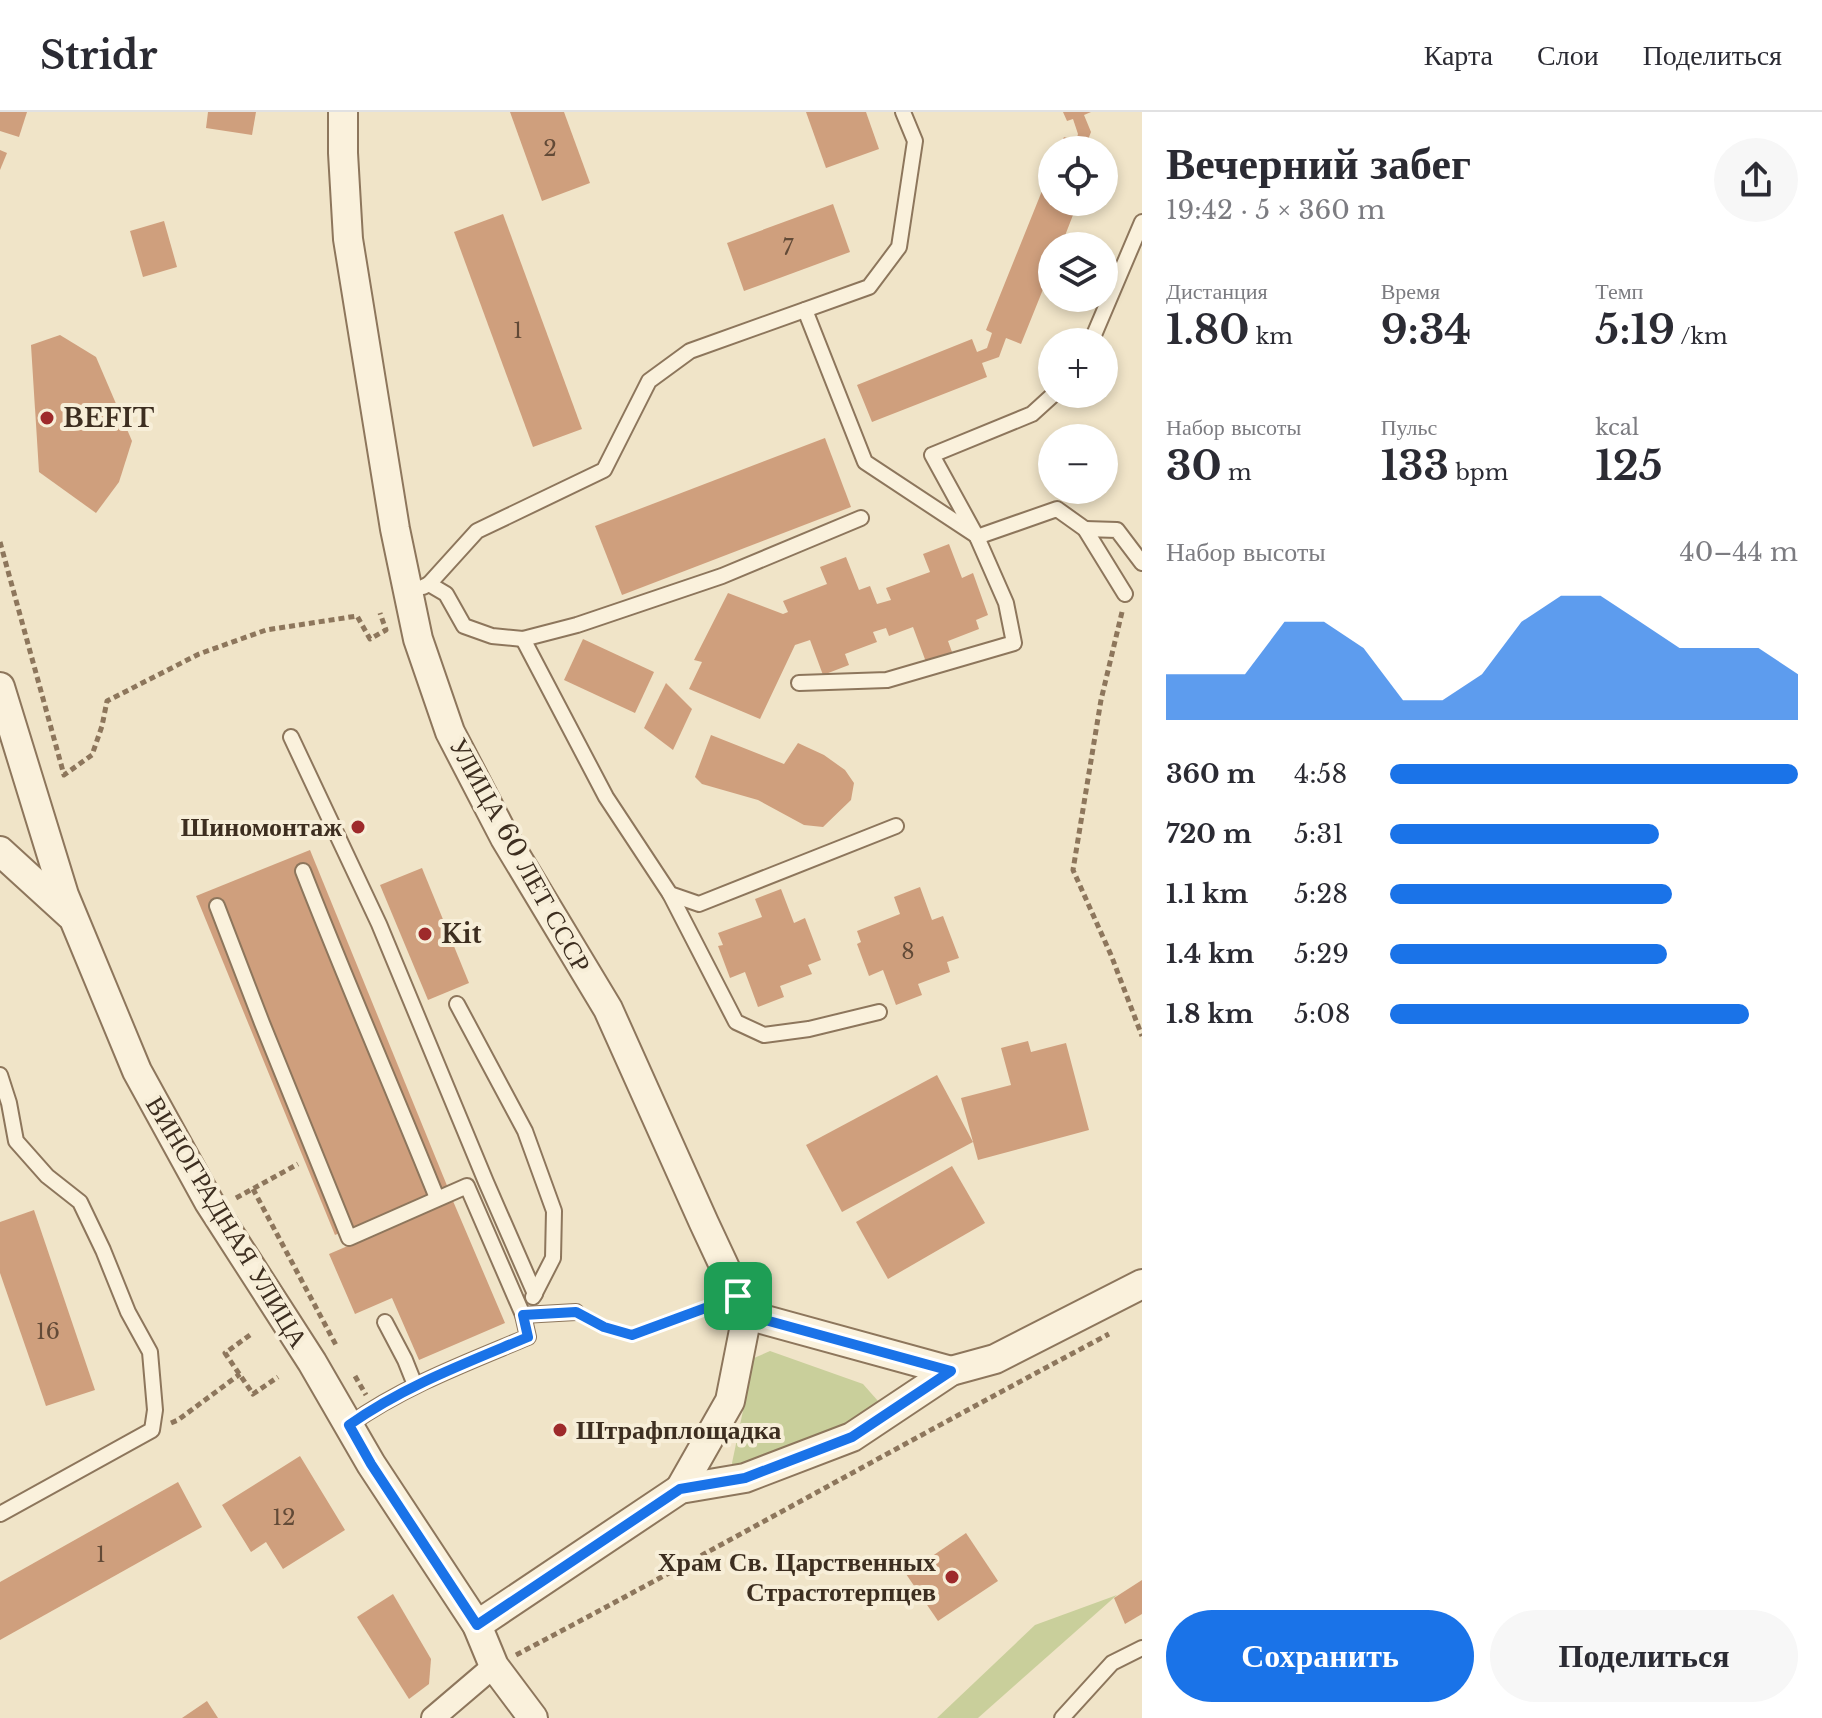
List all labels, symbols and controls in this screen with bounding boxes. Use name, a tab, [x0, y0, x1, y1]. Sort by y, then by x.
text: Stridr	[40, 32, 157, 79]
text: Карта	[1424, 38, 1493, 73]
text: Слои	[1537, 38, 1599, 73]
text: Поделиться	[1643, 38, 1782, 73]
house number: 2	[543, 135, 557, 162]
map controls	[1038, 136, 1118, 504]
button: locate	[1038, 136, 1118, 216]
text: Вечерний забег	[1166, 136, 1471, 191]
button: share	[1714, 138, 1798, 222]
text: 19:42 · 5 × 360 m	[1166, 194, 1385, 226]
button: layers	[1038, 232, 1118, 312]
house number: 7	[782, 234, 794, 261]
text: Дистанция	[1166, 278, 1268, 305]
text: Время	[1381, 278, 1440, 305]
text: Темп	[1595, 278, 1643, 305]
text: 1.80	[1166, 305, 1249, 355]
text: 9:34	[1381, 305, 1471, 355]
text: 5:19	[1595, 305, 1675, 355]
house number: 1	[513, 317, 523, 344]
text: km	[1249, 323, 1293, 350]
text: /km	[1675, 323, 1728, 350]
button: +	[1038, 328, 1118, 408]
place label: BEFIT	[63, 402, 155, 434]
marker: BEFIT	[38, 409, 56, 427]
text: Набор высоты	[1166, 414, 1301, 441]
text: Пульс	[1381, 414, 1437, 441]
text: kcal	[1595, 414, 1639, 441]
button: −	[1038, 424, 1118, 504]
text: 30	[1166, 441, 1222, 491]
text: 133	[1381, 441, 1449, 491]
text: 125	[1595, 441, 1663, 491]
text: m	[1222, 459, 1252, 486]
text: bpm	[1449, 459, 1508, 486]
text: Набор высоты	[1166, 536, 1326, 568]
text: 40–44 m	[1680, 536, 1798, 568]
street label: УЛИЦА 60 ЛЕТ СССР	[442, 732, 598, 978]
text: 360 m	[1166, 758, 1255, 790]
text: 4:58	[1294, 758, 1347, 790]
place label: Шиномонтаж	[181, 811, 342, 843]
marker: Шиномонтаж	[349, 818, 367, 836]
text: 720 m	[1166, 818, 1252, 850]
text: 5:31	[1294, 818, 1344, 850]
text: 1.1 km	[1166, 878, 1248, 910]
text: 5:28	[1294, 878, 1348, 910]
place label: Kit	[441, 918, 482, 950]
marker: Kit	[416, 925, 434, 943]
house number: 8	[901, 938, 915, 965]
text: 1.4 km	[1166, 938, 1254, 970]
text: 5:29	[1294, 938, 1349, 970]
text: 1.8 km	[1166, 998, 1254, 1030]
text: 5:08	[1294, 998, 1351, 1030]
street label: ВИНОГРАДНАЯ УЛИЦА	[139, 1090, 315, 1354]
pin	[704, 1262, 772, 1330]
icon: arrive	[716, 1274, 760, 1318]
house number: 16	[36, 1318, 60, 1345]
place label: Штрафплощадка	[576, 1414, 781, 1446]
marker: Штрафплощадка	[551, 1421, 569, 1439]
house number: 12	[272, 1504, 296, 1531]
house number: 1	[96, 1541, 106, 1568]
place label: Храм Св. Царственных Страстотерпцев	[658, 1546, 936, 1608]
marker: Храм Св. Царственных Страстотерпцев	[943, 1568, 961, 1586]
button: Сохранить	[1166, 1610, 1474, 1702]
button: Поделиться	[1490, 1610, 1798, 1702]

